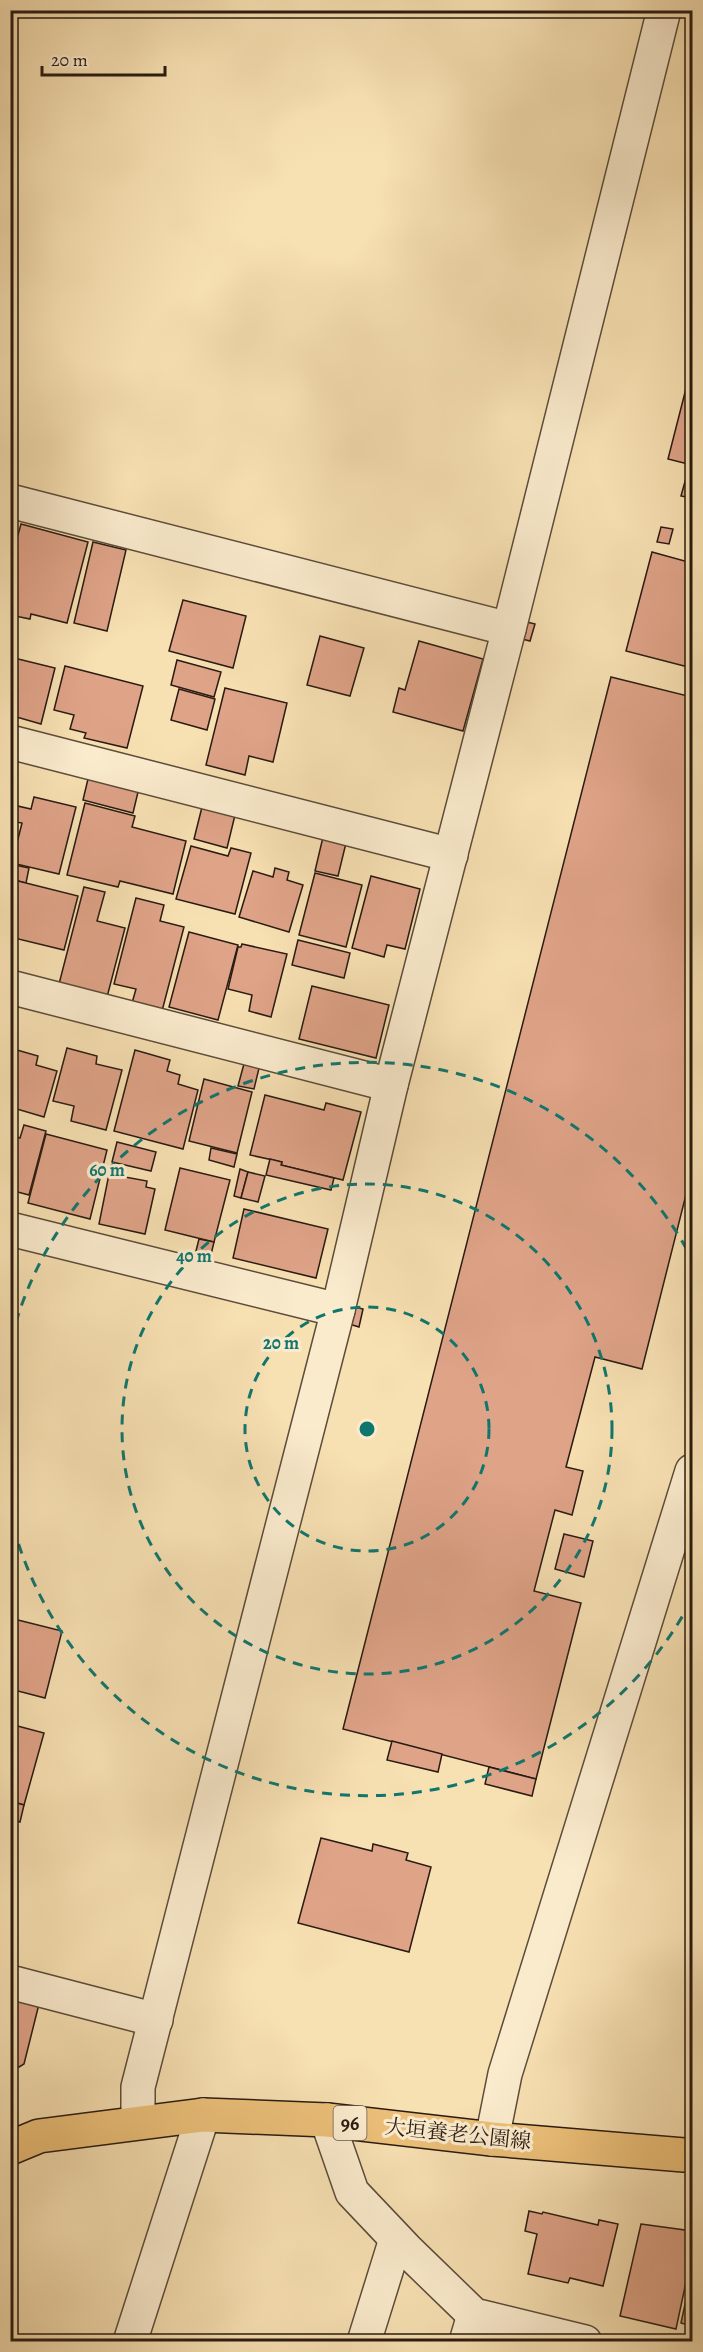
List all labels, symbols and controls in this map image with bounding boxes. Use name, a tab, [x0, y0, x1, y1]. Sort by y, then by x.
scale bar	[42, 39, 165, 77]
text: 20 m	[51, 48, 88, 72]
text: 60 m	[89, 1158, 125, 1182]
text: 40 m	[176, 1244, 212, 1268]
text: 20 m	[263, 1331, 299, 1355]
centre of rings	[357, 1419, 377, 1439]
road number: 96	[334, 2106, 366, 2140]
street label: 大垣養老公園線	[383, 2112, 533, 2156]

